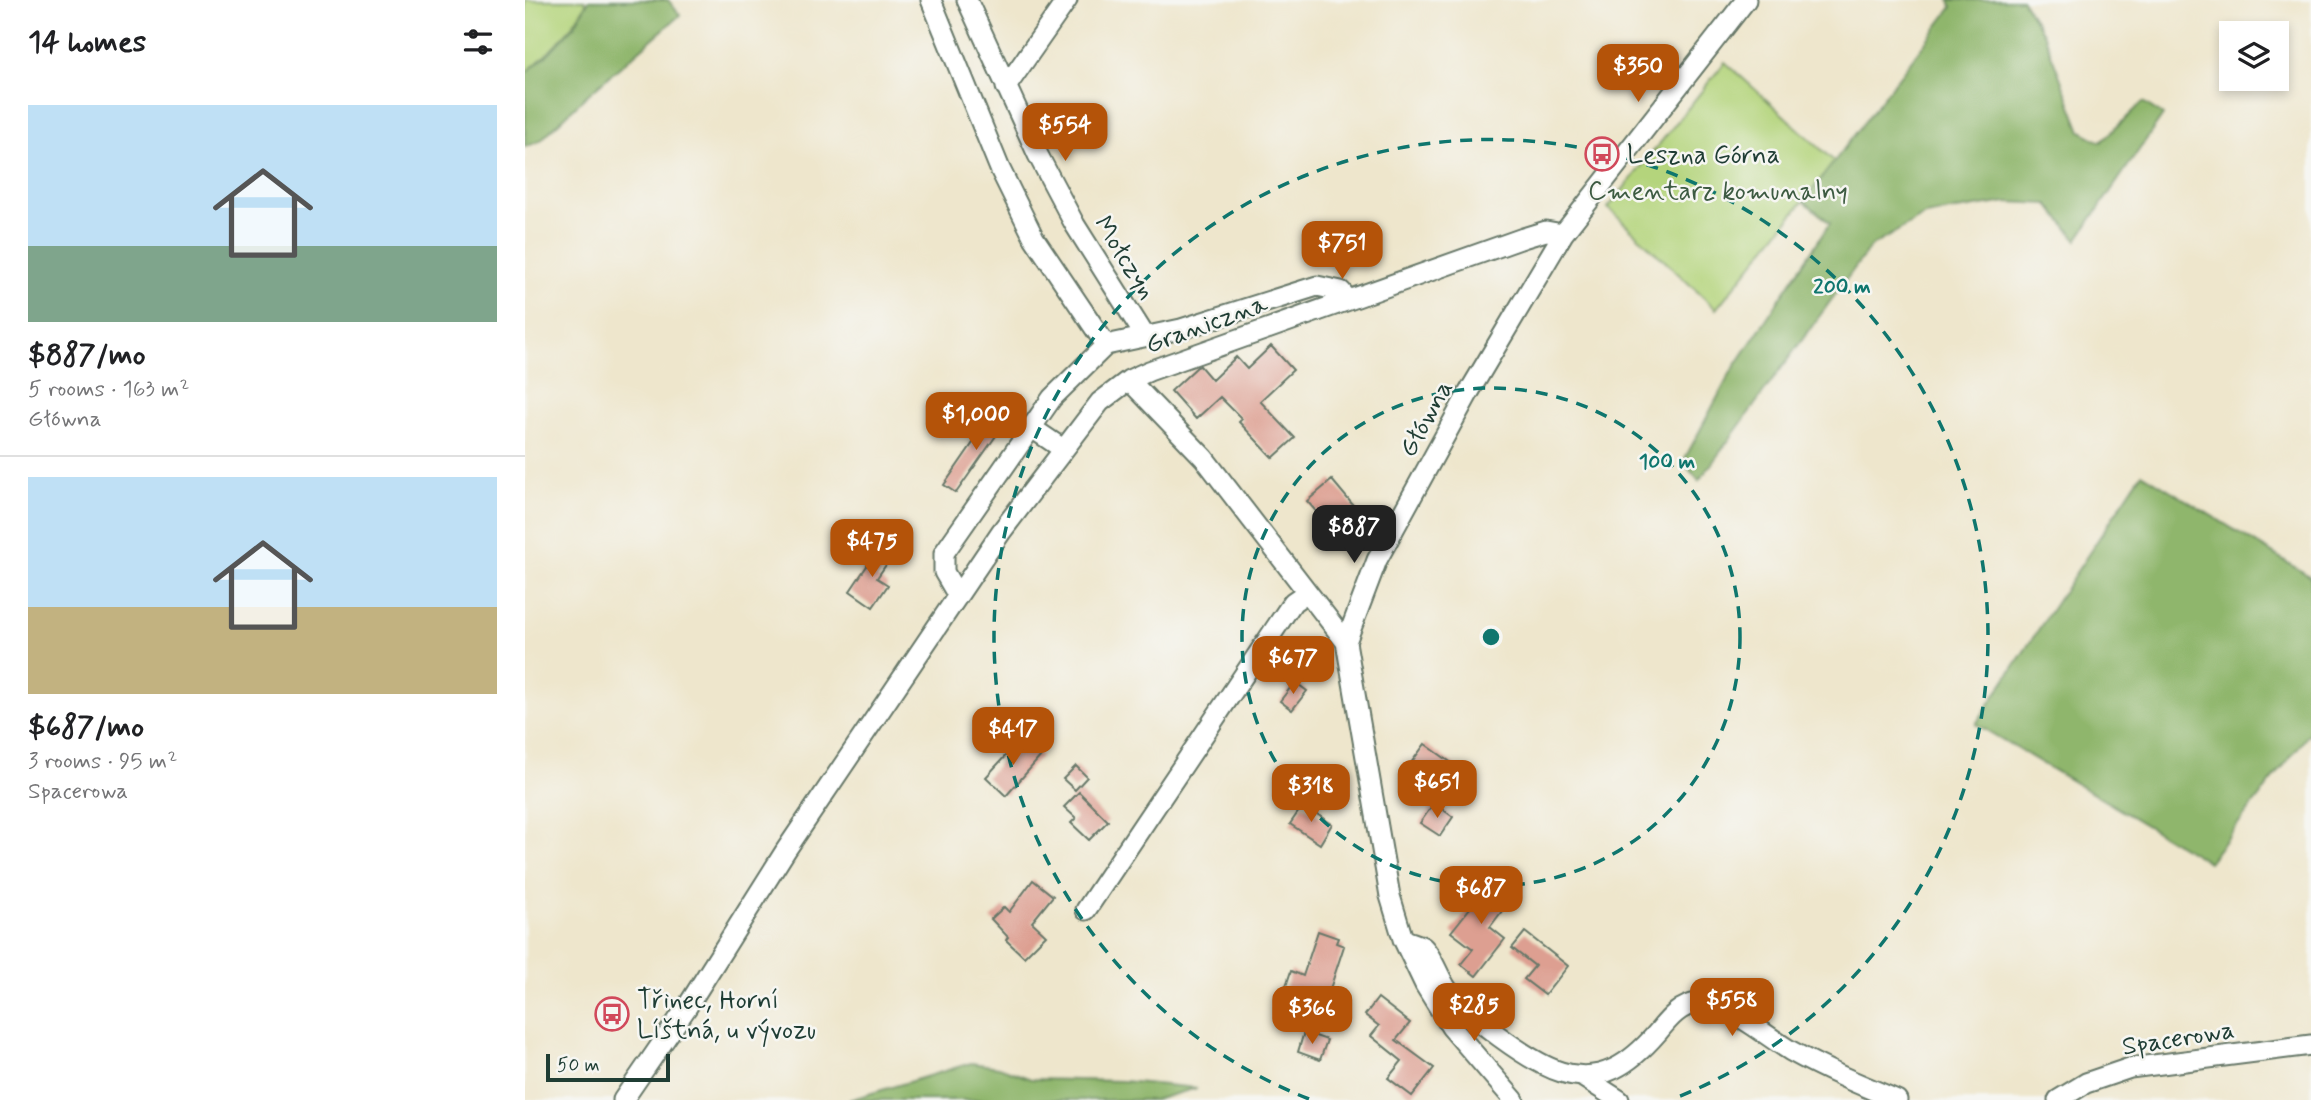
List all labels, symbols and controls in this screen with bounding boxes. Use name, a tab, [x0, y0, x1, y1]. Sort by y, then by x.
map controls	[2219, 21, 2289, 91]
button: layers	[2219, 21, 2289, 91]
text: 14 homes	[28, 23, 146, 62]
icon: filters	[459, 23, 497, 61]
pin: $350	[1597, 44, 1679, 104]
text: $350	[1613, 52, 1663, 82]
pin: $554	[1024, 104, 1106, 163]
text: $554	[1038, 111, 1092, 141]
bus stop icon: Leszna Górna	[1583, 135, 1621, 173]
place label: Leszna Górna	[1627, 139, 1780, 173]
icon: home	[200, 150, 326, 276]
park label: Cmentarz komunalny	[1588, 175, 1848, 209]
street label: Mołczyn	[1085, 210, 1163, 306]
pin: $751	[1301, 222, 1383, 281]
text: $751	[1318, 229, 1366, 259]
text: 200 m	[1813, 273, 1871, 301]
street label: Graniczna	[1141, 287, 1273, 363]
text: $887/mo	[28, 336, 146, 375]
street label: Główna	[1392, 374, 1462, 464]
text: 5 rooms · 163 m²	[28, 375, 190, 405]
pin: $1,000	[919, 392, 1033, 452]
text: $1,000	[942, 400, 1010, 430]
text: Główna	[28, 405, 102, 435]
text: 100 m	[1639, 448, 1695, 476]
pin: $887	[1313, 505, 1395, 565]
text: $887	[1328, 513, 1380, 543]
pin: $475	[831, 520, 913, 579]
icon: home	[200, 522, 326, 648]
text: $475	[846, 527, 898, 557]
centre of rings	[1479, 625, 1503, 649]
pin: $677	[1252, 636, 1334, 696]
text: $677	[1268, 644, 1318, 674]
text: $687/mo	[28, 708, 144, 747]
pin: $417	[972, 708, 1054, 767]
text: $417	[988, 715, 1038, 745]
text: 3 rooms · 95 m²	[28, 747, 177, 777]
pin: $651	[1396, 760, 1478, 820]
pin: $318	[1270, 764, 1352, 824]
text: $651	[1414, 768, 1460, 798]
text: $318	[1288, 772, 1334, 802]
text: Spacerowa	[28, 777, 128, 807]
pin: $687	[1440, 866, 1522, 926]
text: $687	[1456, 874, 1506, 904]
pin: $558	[1691, 978, 1773, 1038]
place label: Třinec, Horní Líštná, u vývozu	[637, 984, 816, 1048]
pin: $285	[1433, 984, 1515, 1043]
pin: $366	[1271, 986, 1353, 1046]
text: $558	[1706, 986, 1758, 1016]
text: $285	[1449, 991, 1499, 1021]
text: $366	[1288, 994, 1336, 1024]
bus stop icon: Třinec, Horní Líštná, u vývozu	[593, 995, 631, 1033]
street label: Spacerowa	[2120, 1013, 2237, 1065]
scale bar	[546, 1051, 670, 1083]
text: 50 m	[557, 1053, 600, 1078]

